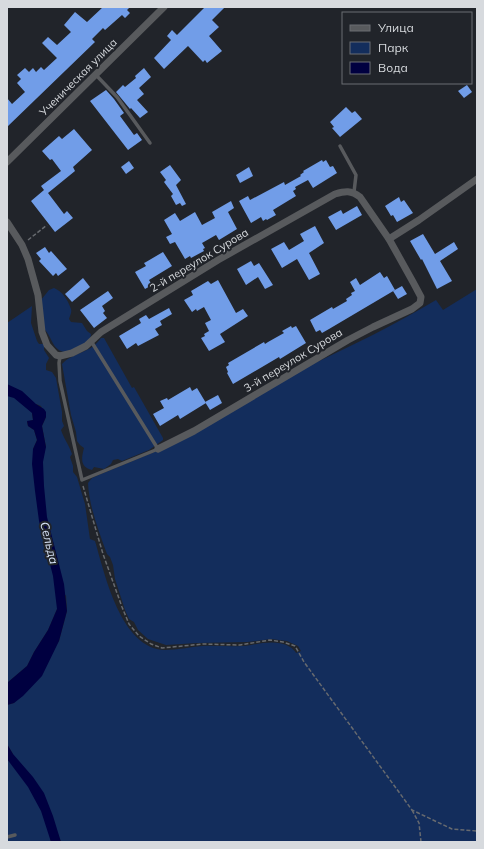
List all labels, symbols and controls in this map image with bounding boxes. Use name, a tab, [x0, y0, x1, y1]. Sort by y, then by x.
legend	[342, 12, 472, 84]
text: Улица	[377, 20, 414, 35]
street label: Ученическая улица	[36, 35, 120, 119]
text: Парк	[378, 40, 409, 55]
text: Вода	[378, 60, 408, 75]
street label: 2-й переулок Сурова	[147, 225, 251, 295]
street label: 3-й переулок Сурова	[241, 325, 345, 395]
water label: Сельда	[37, 520, 62, 566]

